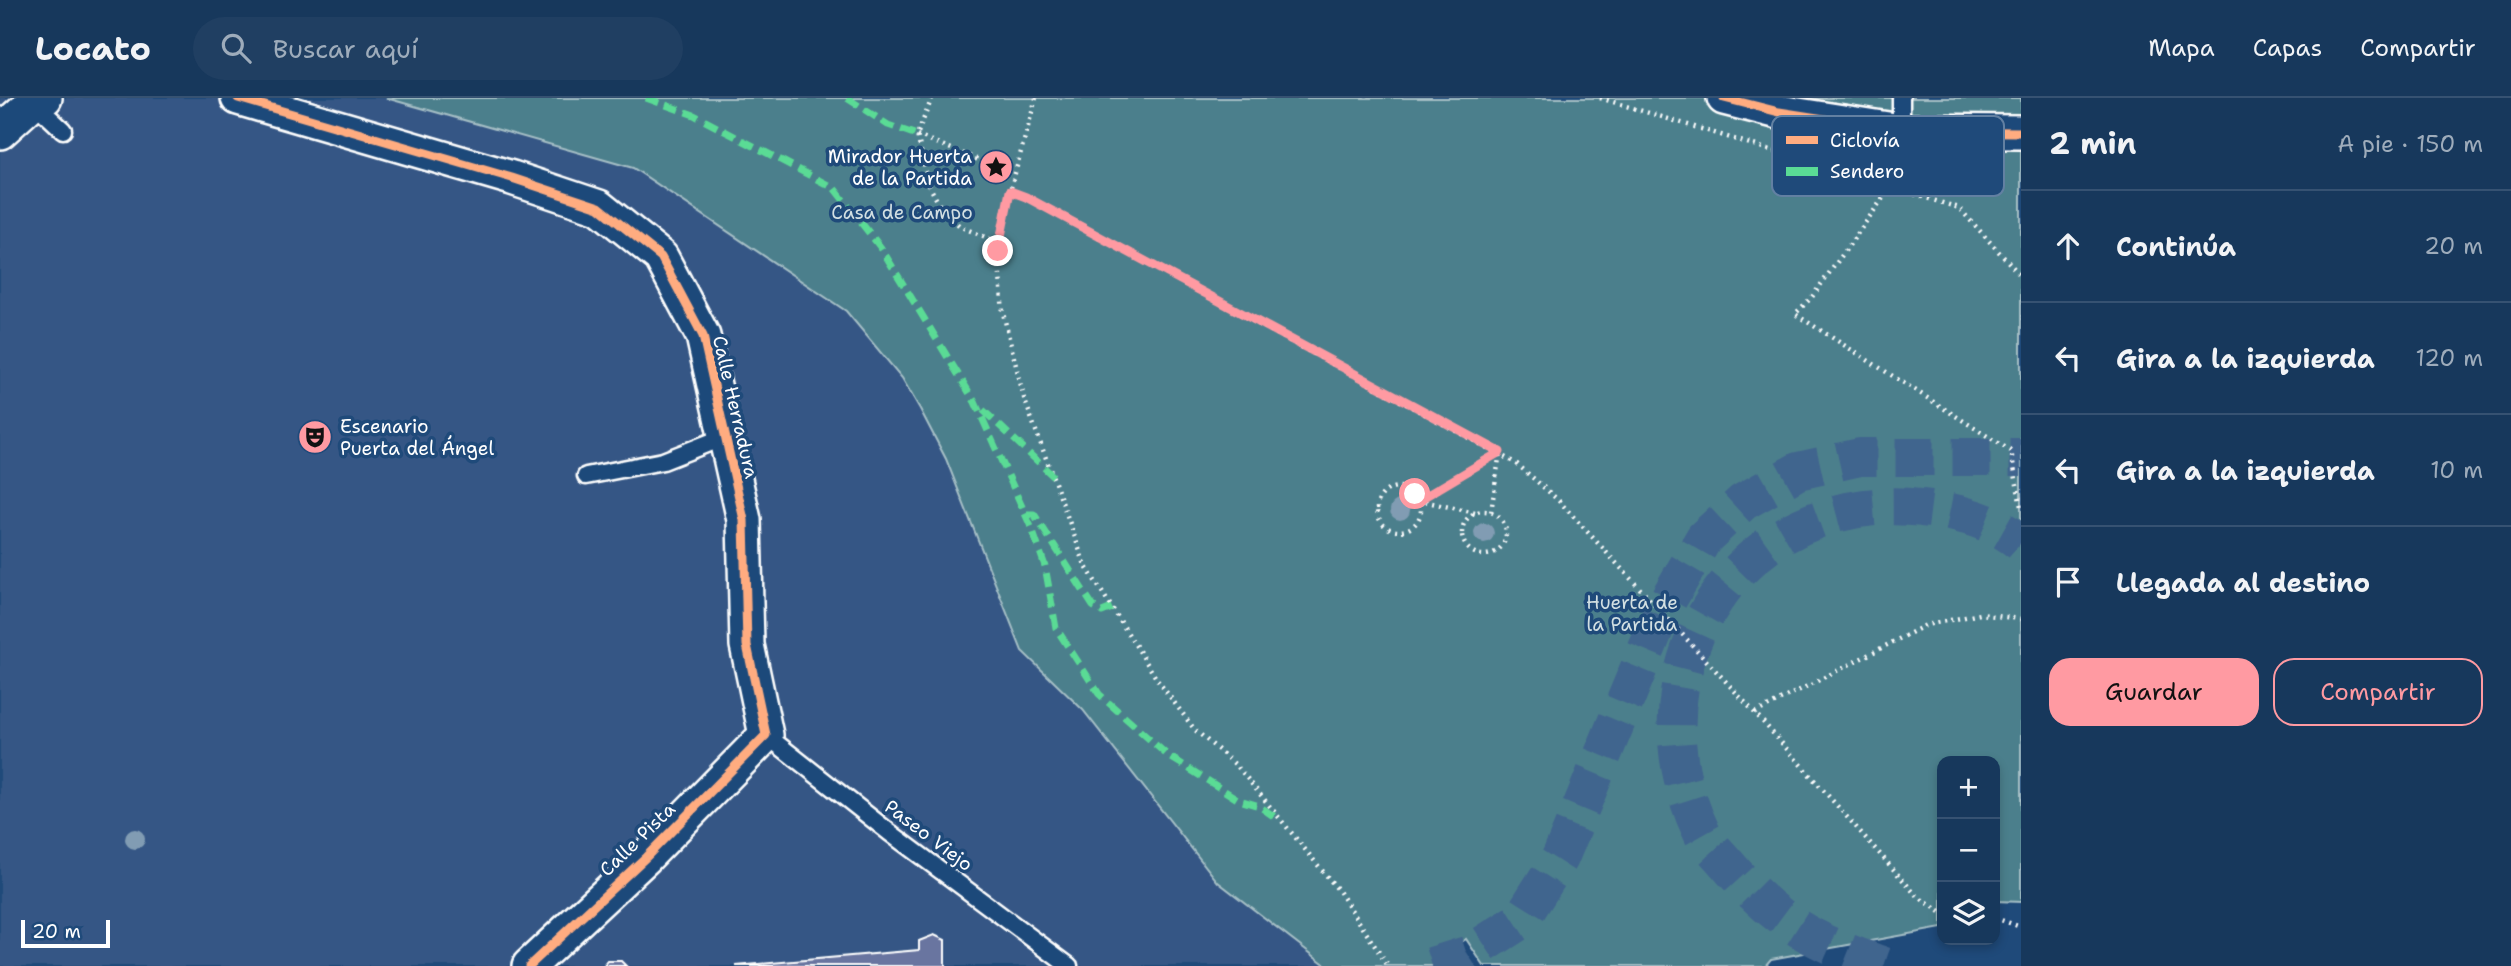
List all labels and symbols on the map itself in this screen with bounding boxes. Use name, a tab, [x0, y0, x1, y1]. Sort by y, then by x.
legend	[1772, 116, 2004, 196]
text: Ciclovía	[1830, 128, 1900, 153]
place label: Mirador Huerta de la Partida	[828, 144, 972, 191]
place icon: Mirador Huerta de la Partida	[977, 148, 1015, 186]
text: Sendero	[1830, 159, 1904, 184]
park label: Casa de Campo	[831, 200, 973, 225]
route end	[982, 235, 1013, 266]
street label: Calle Herradura	[707, 333, 764, 481]
place label: Escenario Puerta del Ángel	[340, 414, 494, 461]
theatre icon: Escenario Puerta del Ángel	[296, 418, 334, 456]
route start	[1399, 478, 1430, 509]
park label: Huerta de la Partida	[1586, 590, 1678, 637]
street label: Paseo Viejo	[879, 794, 978, 877]
street label: Calle Pista	[594, 797, 681, 882]
scale bar	[21, 917, 110, 949]

